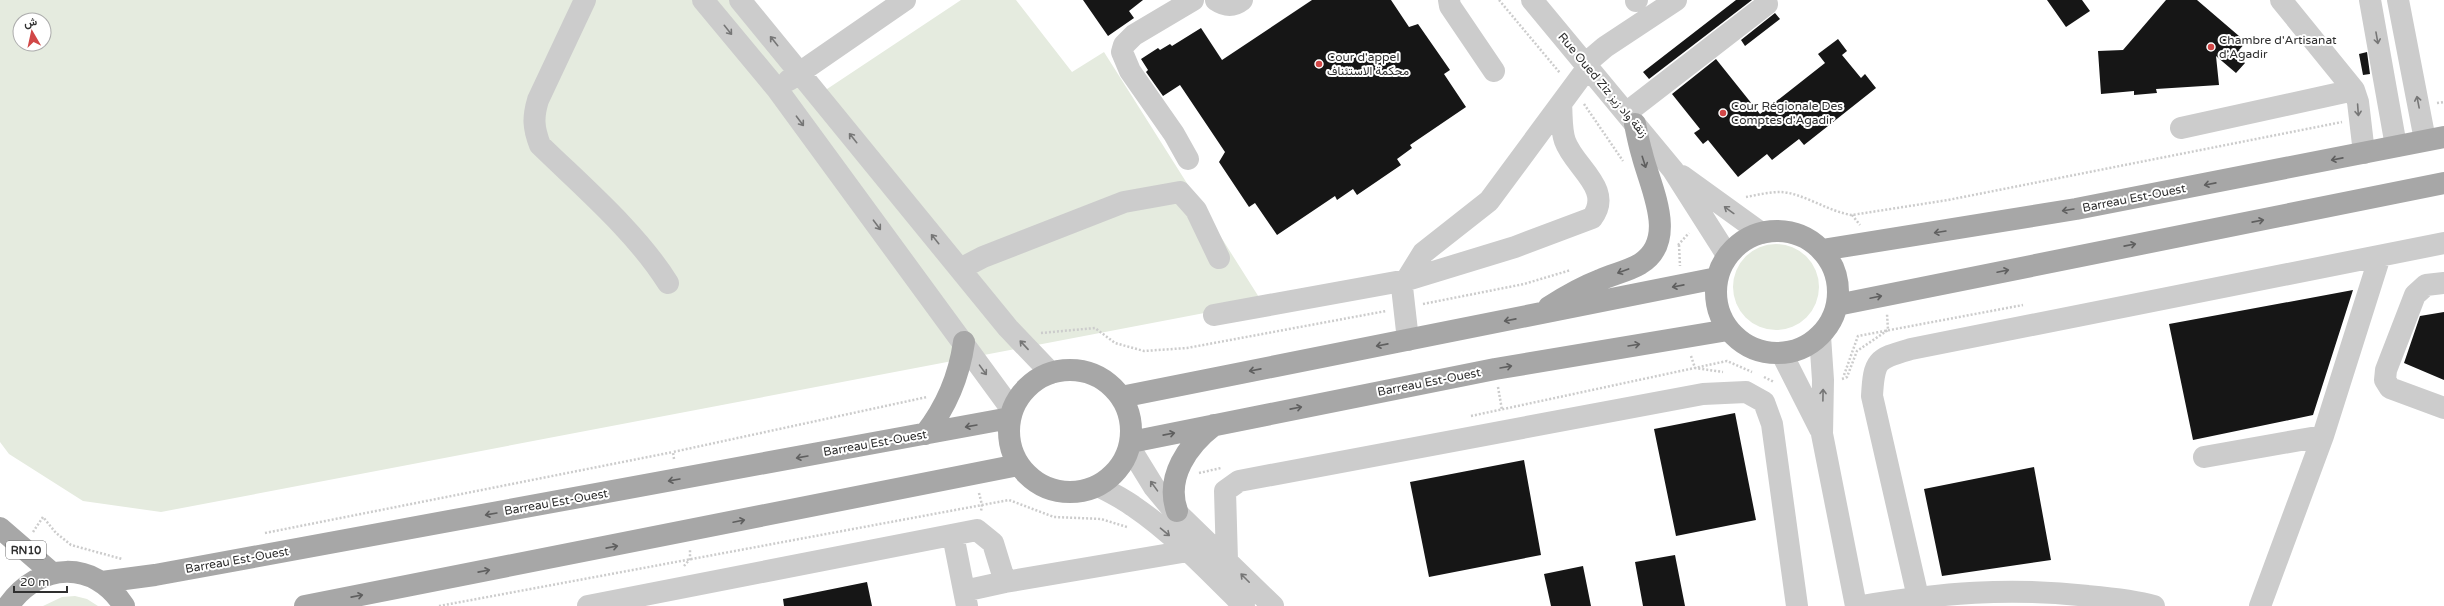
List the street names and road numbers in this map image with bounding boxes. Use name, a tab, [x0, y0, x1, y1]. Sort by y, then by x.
street label: Rue Oued Ziz زنقة واد زيز	[1554, 30, 1651, 141]
street label: Barreau Est-Ouest	[2081, 181, 2187, 215]
street label: Barreau Est-Ouest	[1376, 365, 1482, 399]
street label: Barreau Est-Ouest	[822, 427, 928, 459]
street label: Barreau Est-Ouest	[503, 486, 609, 518]
road number: RN10	[6, 541, 46, 559]
street label: Barreau Est-Ouest	[184, 544, 290, 576]

